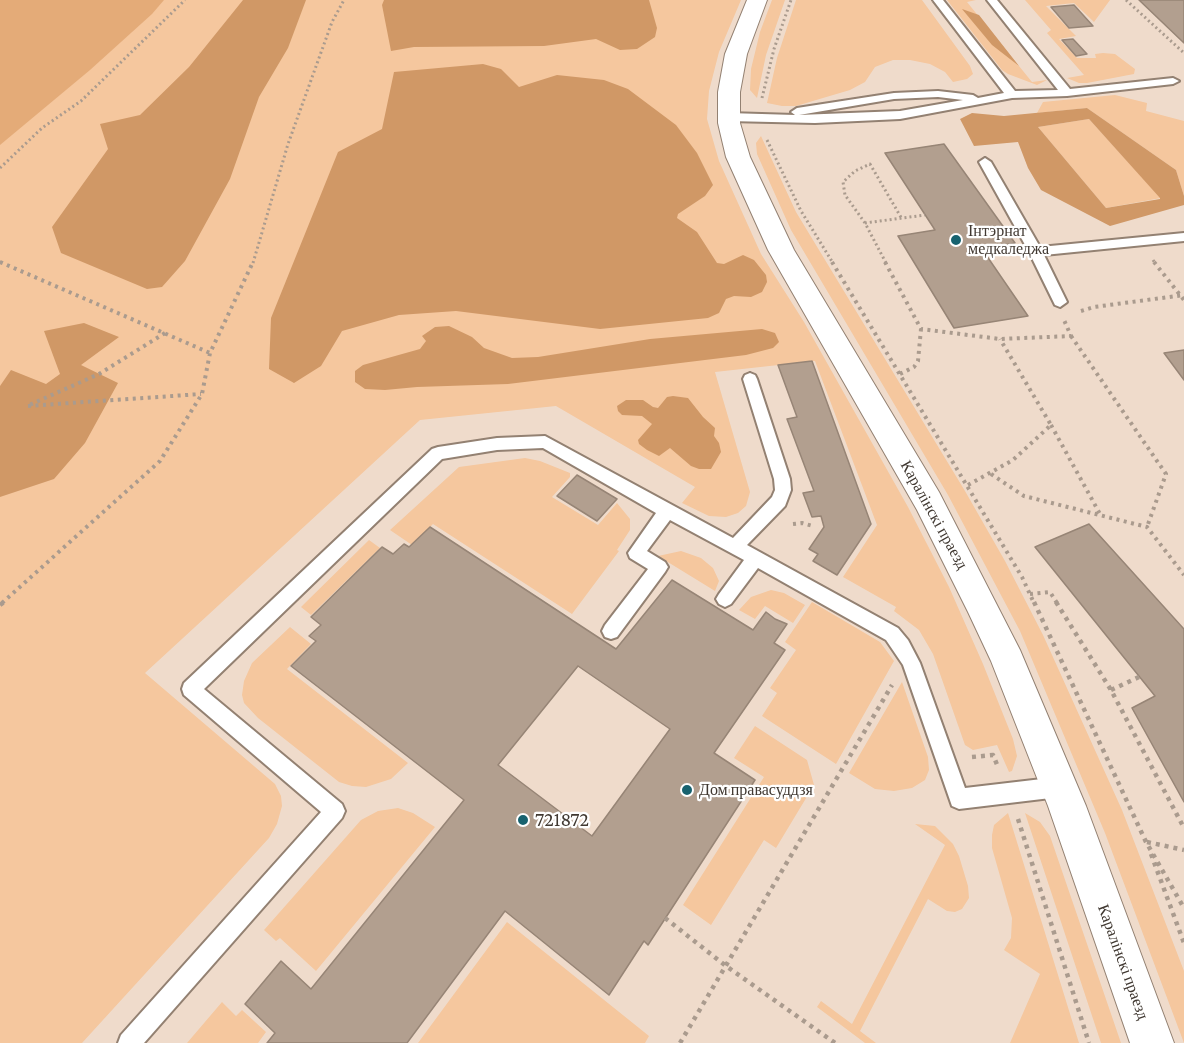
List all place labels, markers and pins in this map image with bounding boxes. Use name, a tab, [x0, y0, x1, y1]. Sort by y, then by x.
place label: Інтэрнат медкаледжа	[968, 221, 1049, 259]
marker: Інтэрнат медкаледжа	[949, 233, 963, 247]
place label: Дом правасуддзя	[699, 780, 813, 800]
marker: Дом правасуддзя	[680, 783, 694, 797]
place label: 721872	[535, 808, 589, 832]
marker: 721872	[516, 813, 530, 827]

